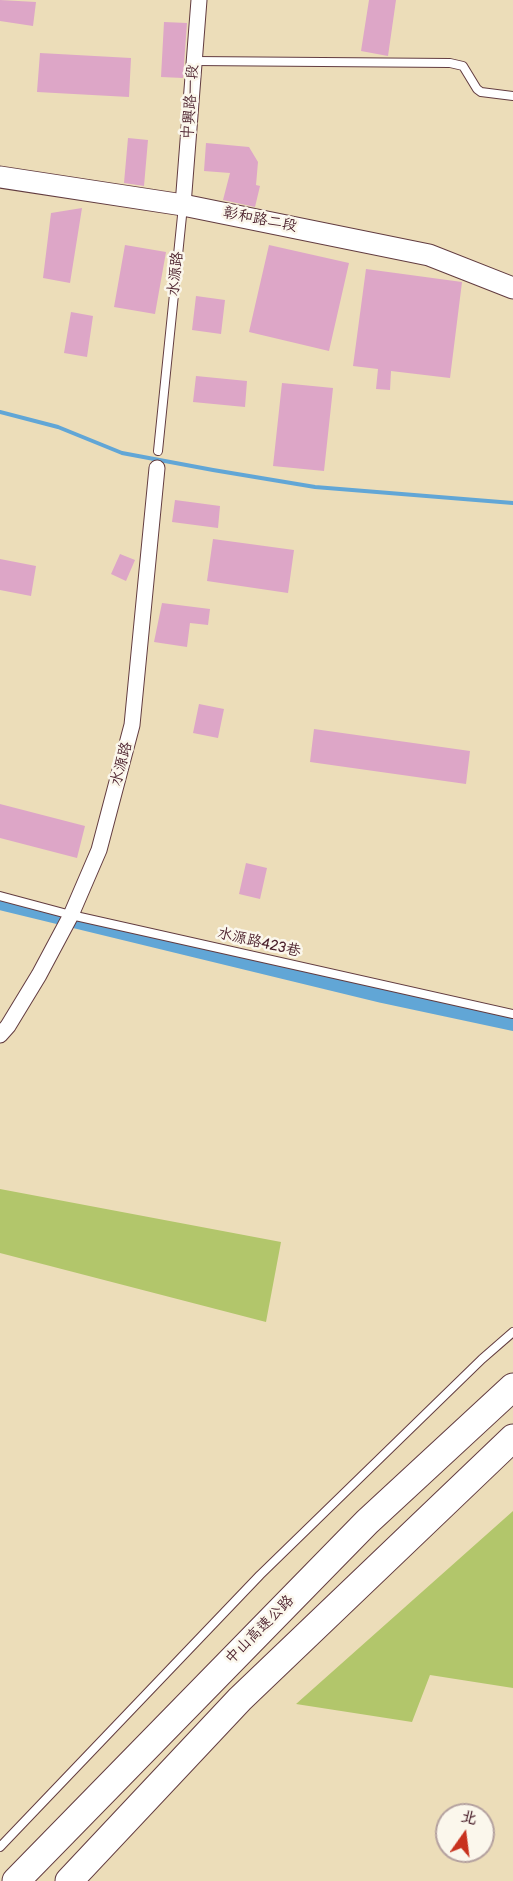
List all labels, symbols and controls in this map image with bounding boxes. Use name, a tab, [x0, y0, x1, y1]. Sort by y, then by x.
street label: 中興路一段	[179, 64, 203, 140]
street label: 彰和路二段	[221, 204, 299, 236]
street label: 水源路	[165, 251, 187, 297]
street label: 水源路	[107, 740, 137, 788]
street label: 水源路423巷	[216, 925, 302, 961]
street label: 中山高速公路	[222, 1592, 298, 1668]
north arrow	[435, 1803, 495, 1863]
text: 北	[459, 1806, 479, 1829]

